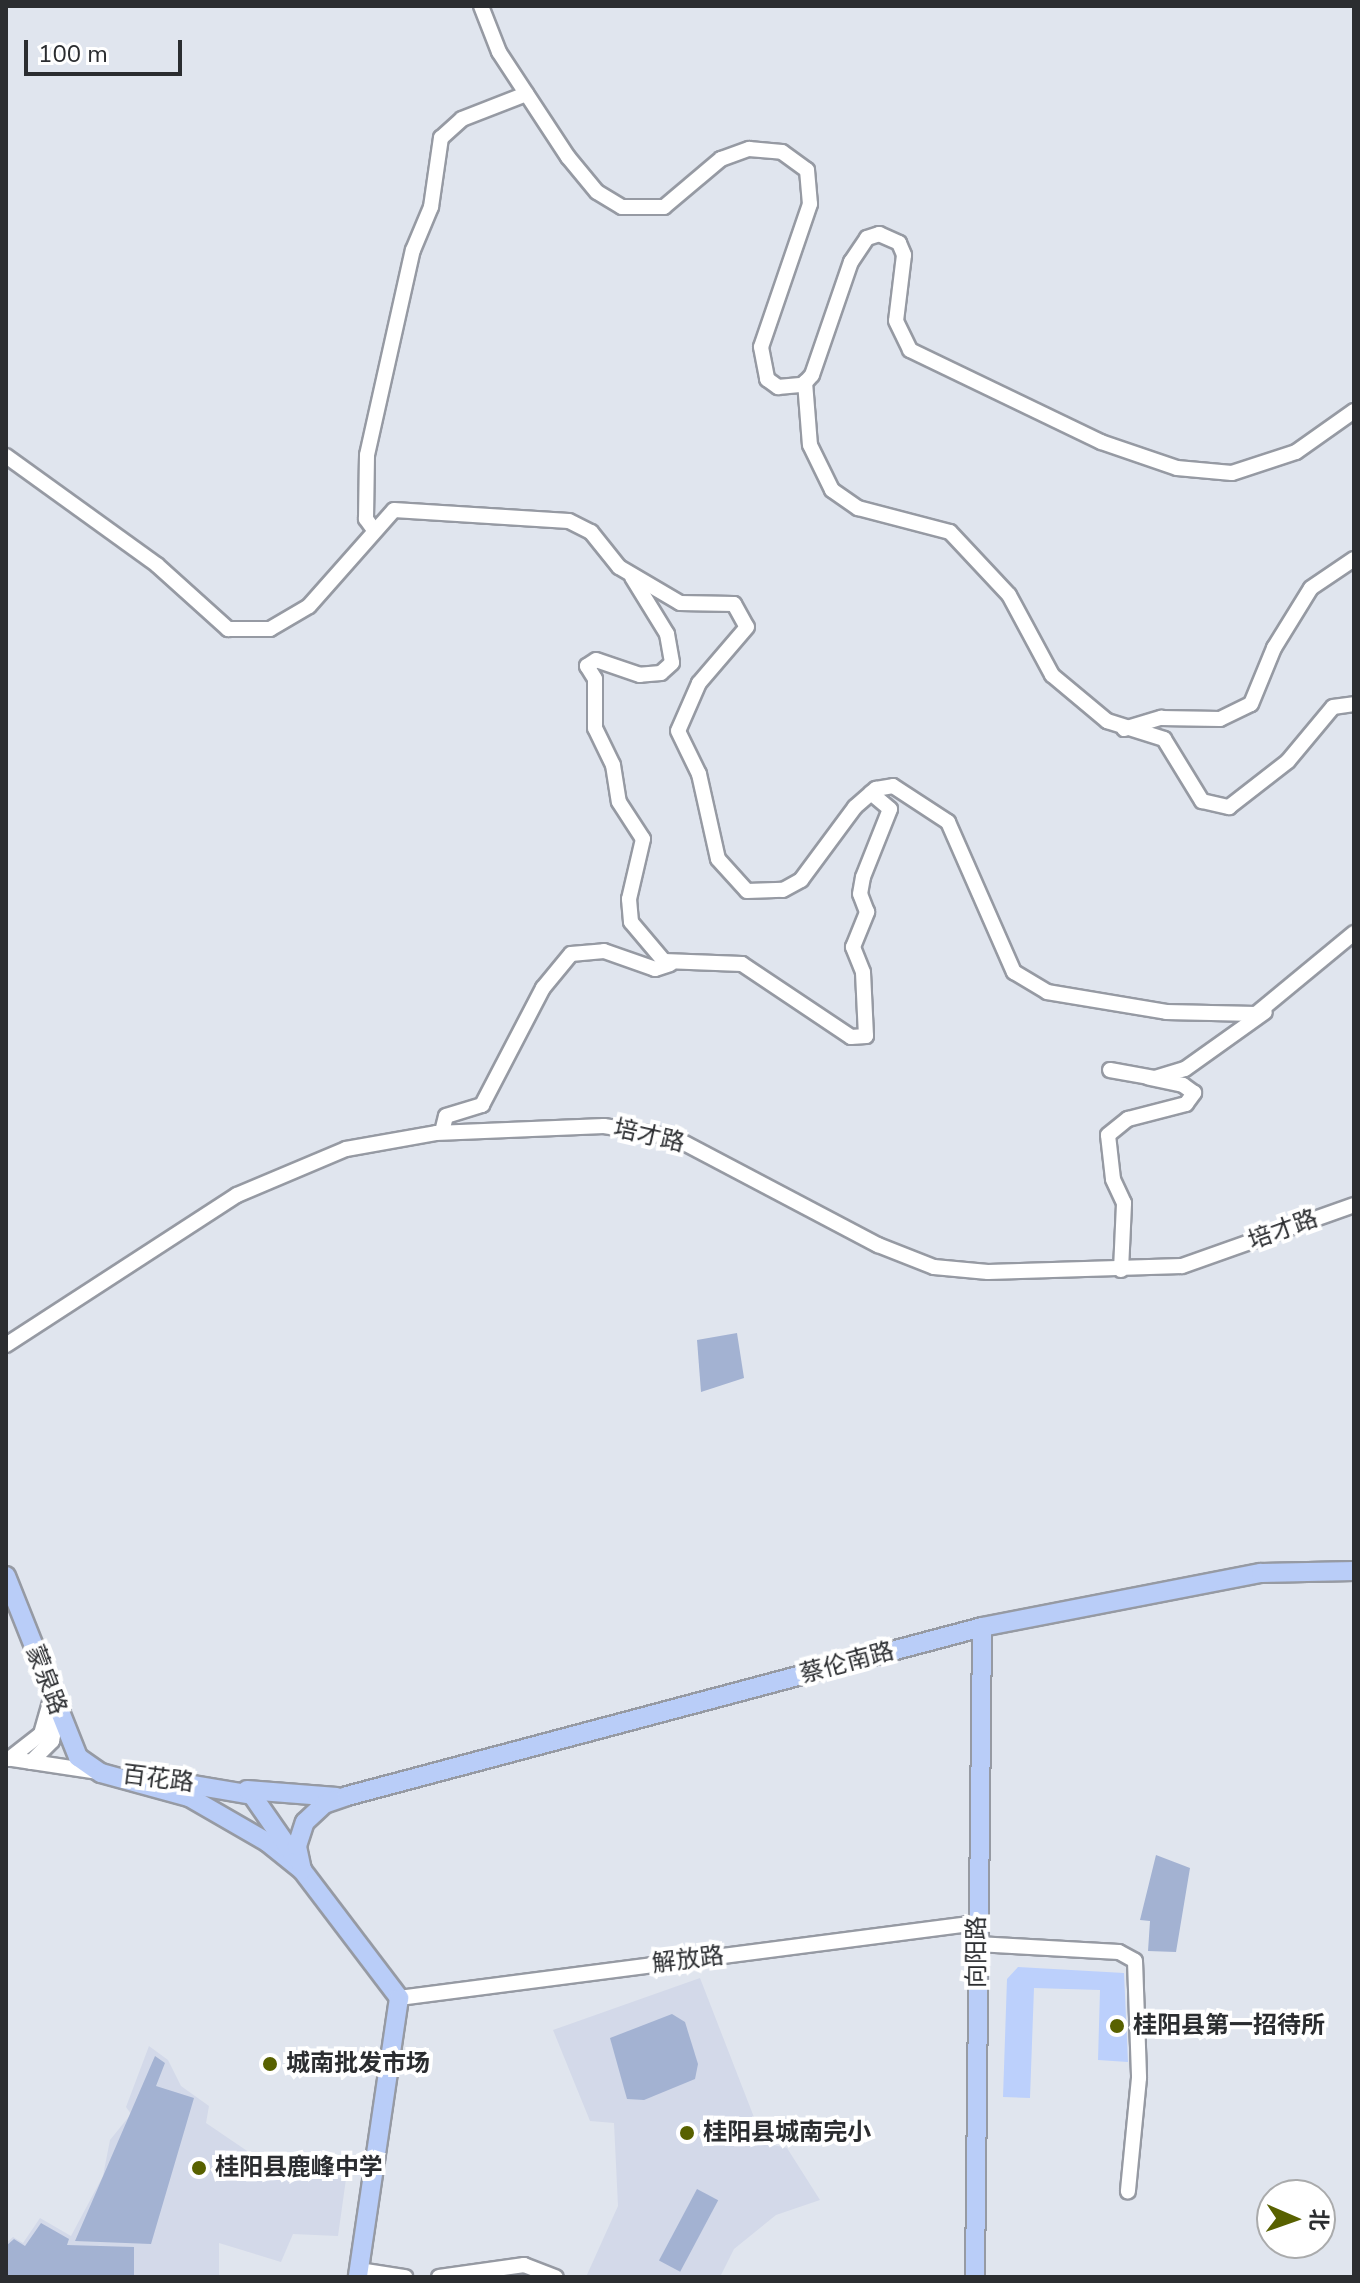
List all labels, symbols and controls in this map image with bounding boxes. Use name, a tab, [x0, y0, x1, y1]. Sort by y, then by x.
scale bar	[28, 24, 186, 74]
text: 100 m	[38, 38, 108, 70]
street label: 培才路	[611, 1114, 687, 1158]
street label: 培才路	[1244, 1204, 1322, 1256]
street label: 蔡伦南路	[797, 1637, 897, 1689]
street label: 蒙泉路	[20, 1641, 72, 1719]
street label: 百花路	[121, 1760, 195, 1798]
street label: 向阳路	[963, 1916, 991, 1988]
street label: 解放路	[651, 1941, 725, 1979]
place label: 桂阳县第一招待所	[1133, 2012, 1325, 2040]
marker: 桂阳县第一招待所	[1108, 2017, 1126, 2035]
place label: 城南批发市场	[286, 2050, 430, 2078]
marker: 城南批发市场	[261, 2055, 279, 2073]
place label: 桂阳县城南完小	[703, 2119, 871, 2147]
marker: 桂阳县城南完小	[678, 2124, 696, 2142]
place label: 桂阳县鹿峰中学	[215, 2154, 383, 2182]
marker: 桂阳县鹿峰中学	[190, 2159, 208, 2177]
north arrow	[1256, 2179, 1336, 2259]
text: 北	[1303, 2208, 1333, 2231]

